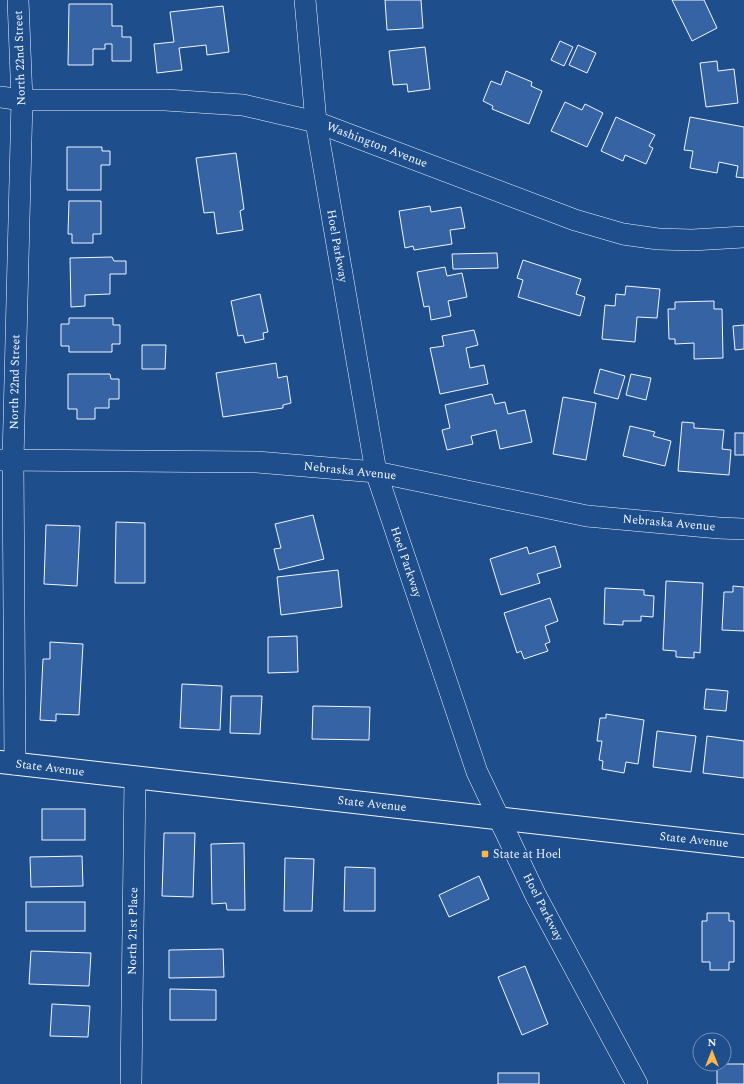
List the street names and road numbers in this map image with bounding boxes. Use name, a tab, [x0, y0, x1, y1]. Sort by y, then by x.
street label: North 22nd Street	[9, 10, 31, 106]
street label: Washington Avenue	[324, 117, 431, 173]
street label: Hoel Parkway	[321, 208, 353, 285]
street label: North 22nd Street	[5, 334, 25, 430]
street label: Nebraska Avenue	[303, 457, 397, 485]
street label: Nebraska Avenue	[622, 509, 716, 537]
street label: Hoel Parkway	[385, 524, 427, 601]
street label: State Avenue	[14, 754, 86, 782]
street label: State Avenue	[337, 791, 408, 817]
street label: State Avenue	[659, 827, 730, 853]
street label: Hoel Parkway	[518, 870, 569, 945]
street label: North 21st Place	[123, 887, 143, 975]

